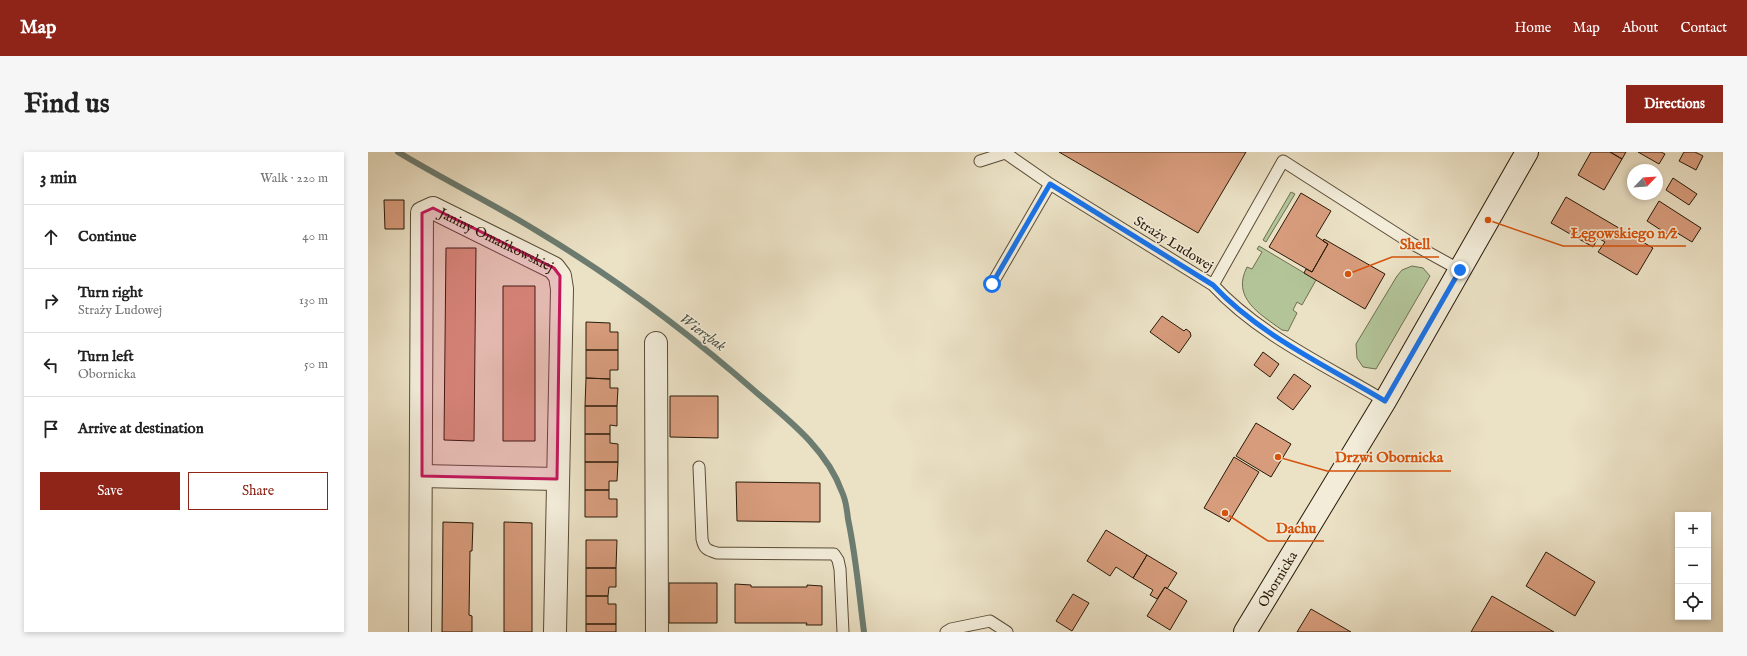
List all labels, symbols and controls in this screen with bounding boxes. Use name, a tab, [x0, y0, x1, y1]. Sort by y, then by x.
text: Map	[20, 16, 56, 40]
text: Home	[1515, 19, 1551, 37]
text: Map	[1573, 19, 1600, 37]
text: About	[1622, 19, 1658, 37]
text: Contact	[1680, 19, 1727, 37]
button: Directions	[1626, 85, 1723, 123]
text: Find us	[24, 87, 110, 122]
north arrow	[1627, 164, 1663, 200]
text: 3 min	[40, 168, 77, 189]
text: Walk · 220 m	[260, 170, 328, 187]
street label: Janiny Omańkowskiej	[434, 204, 556, 276]
street label: Straży Ludowej	[1130, 212, 1217, 275]
callout: Łęgowskiego n/ż	[1563, 219, 1686, 246]
text: Łęgowskiego n/ż	[1570, 224, 1678, 243]
icon: ahead	[40, 226, 62, 248]
text: Continue	[78, 227, 136, 246]
text: 40 m	[302, 228, 328, 245]
callout: Shell	[1392, 230, 1439, 257]
text: Shell	[1400, 235, 1431, 254]
route end	[1451, 261, 1469, 279]
route start	[983, 275, 1001, 293]
text: Turn right	[78, 283, 143, 302]
icon: right	[40, 290, 62, 312]
text: 130 m	[299, 292, 328, 309]
text: Straży Ludowej	[78, 302, 162, 319]
water label: Wierzbak	[676, 309, 730, 356]
text: Turn left	[78, 347, 134, 366]
icon: left	[40, 354, 62, 376]
text: 50 m	[304, 356, 328, 373]
text: Obornicka	[78, 366, 136, 383]
icon: arrive	[40, 418, 62, 440]
text: Arrive at destination	[78, 419, 204, 438]
callout: Drzwi Obornicka	[1327, 444, 1451, 471]
text: Drzwi Obornicka	[1335, 448, 1444, 467]
button: Save	[40, 472, 180, 510]
button: Share	[188, 472, 328, 510]
map controls	[1675, 512, 1711, 620]
button: +	[1675, 512, 1711, 548]
callout: Dachu	[1268, 514, 1324, 541]
text: Dachu	[1276, 519, 1317, 538]
street label: Obornicka	[1254, 547, 1302, 611]
button: −	[1675, 548, 1711, 584]
button: locate	[1675, 584, 1711, 620]

